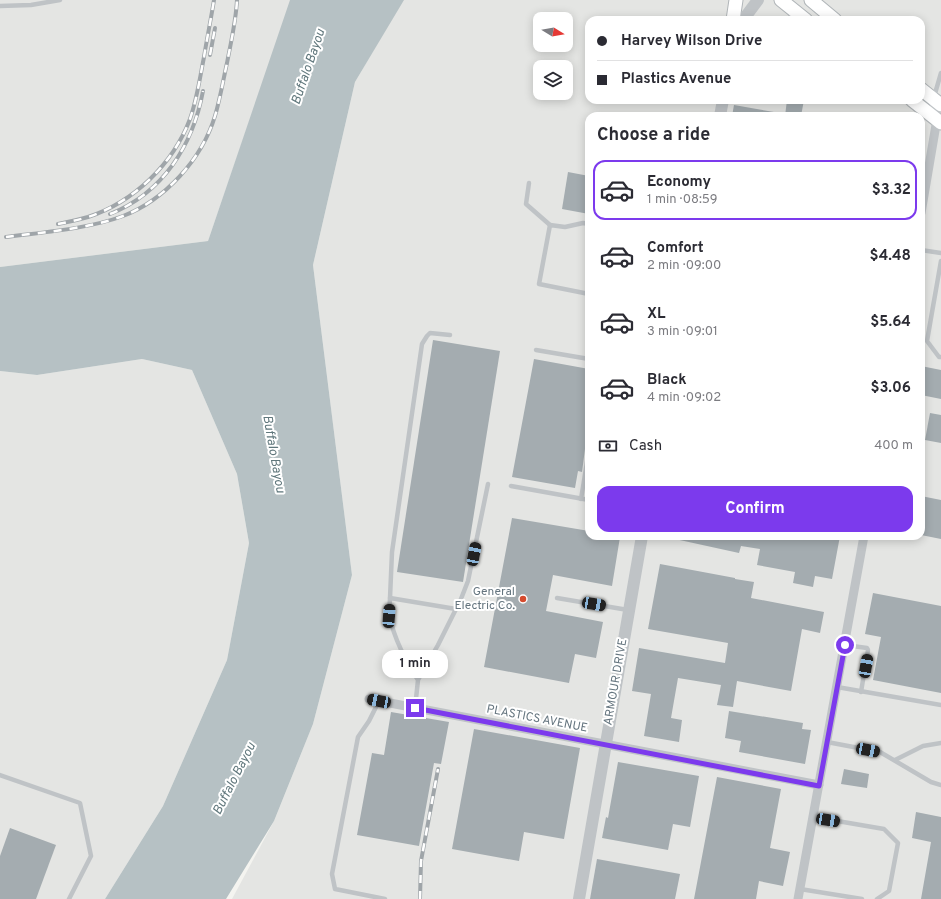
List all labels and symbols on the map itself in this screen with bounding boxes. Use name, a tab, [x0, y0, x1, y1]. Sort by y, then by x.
north arrow	[533, 12, 573, 52]
water label: Buffalo Bayou	[289, 26, 330, 107]
water label: Buffalo Bayou	[258, 414, 288, 495]
car	[466, 541, 482, 567]
place label: General Electric Co.	[454, 584, 515, 614]
marker: General Electric Co.	[518, 594, 528, 604]
car	[581, 596, 607, 612]
car	[382, 604, 396, 628]
route start	[836, 636, 854, 654]
street label: ARMOUR DRIVE	[601, 637, 631, 727]
callout: 1 min	[382, 650, 448, 678]
car	[858, 653, 874, 679]
car	[366, 693, 392, 709]
route end	[406, 699, 424, 717]
street label: PLASTICS AVENUE	[485, 701, 589, 737]
water label: Buffalo Bayou	[210, 739, 260, 818]
car	[855, 742, 881, 758]
car	[815, 812, 841, 828]

